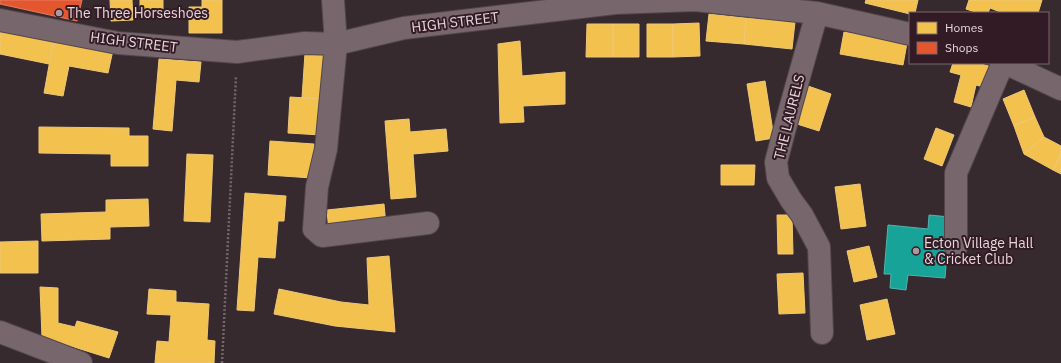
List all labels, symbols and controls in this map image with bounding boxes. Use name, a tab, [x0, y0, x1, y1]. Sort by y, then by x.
place label: The Three Horseshoes	[67, 4, 208, 22]
marker: The Three Horseshoes	[54, 8, 64, 18]
street label: HIGH STREET	[410, 8, 500, 36]
legend	[909, 12, 1049, 64]
text: Homes	[945, 20, 983, 35]
street label: HIGH STREET	[89, 28, 179, 56]
text: Shops	[945, 40, 978, 55]
street label: THE LAURELS	[770, 73, 808, 161]
place label: Ecton Village Hall & Cricket Club	[924, 234, 1033, 268]
marker: Ecton Village Hall & Cricket Club	[911, 246, 921, 256]

